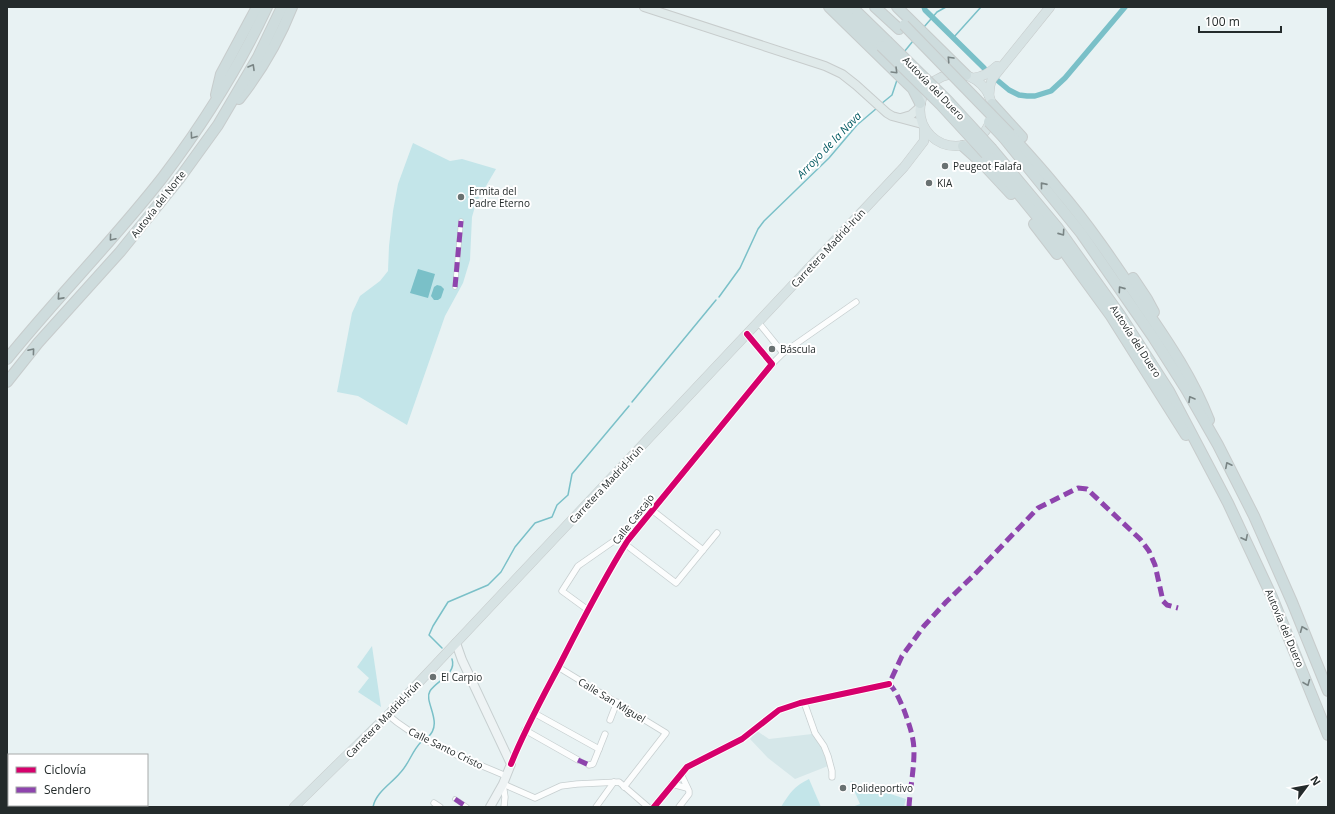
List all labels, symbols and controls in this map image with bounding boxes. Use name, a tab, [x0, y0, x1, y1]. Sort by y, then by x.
scale bar	[1199, 8, 1281, 34]
text: 100 m	[1205, 13, 1240, 30]
street label: Autovía del Duero	[900, 53, 968, 123]
one-way arrow	[947, 56, 954, 64]
one-way arrow	[247, 64, 254, 71]
one-way arrow	[890, 66, 898, 74]
water label: Arroyo de la Nava	[792, 108, 864, 182]
one-way arrow	[190, 132, 198, 139]
place label: Peugeot Falafa	[953, 159, 1022, 173]
marker: Peugeot Falafa	[940, 161, 950, 171]
street label: Autovía del Norte	[127, 167, 189, 240]
place label: KIA	[937, 176, 953, 190]
marker: KIA	[924, 178, 934, 188]
one-way arrow	[1041, 183, 1048, 190]
place label: Ermita del Padre Eterno	[469, 184, 530, 210]
marker: Ermita del Padre Eterno	[456, 192, 466, 202]
street label: Carretera Madrid-Irún	[788, 206, 868, 290]
one-way arrow	[1057, 229, 1064, 236]
one-way arrow	[110, 233, 117, 240]
one-way arrow	[1119, 287, 1126, 294]
one-way arrow	[58, 292, 65, 299]
street label: Autovía del Duero	[1107, 302, 1165, 380]
place label: Báscula	[780, 342, 816, 356]
marker: Báscula	[767, 344, 777, 354]
one-way arrow	[27, 349, 34, 356]
one-way arrow	[1189, 396, 1196, 403]
street label: Carretera Madrid-Irún	[566, 442, 646, 526]
one-way arrow	[1225, 462, 1233, 470]
street label: Calle Cascajo	[609, 491, 657, 547]
one-way arrow	[1240, 534, 1248, 542]
street label: Autovía del Duero	[1262, 587, 1308, 669]
one-way arrow	[1299, 625, 1307, 632]
place label: El Carpio	[441, 670, 482, 684]
marker: El Carpio	[428, 672, 438, 682]
street label: Calle San Miguel	[576, 674, 648, 726]
street label: Carretera Madrid-Irún	[342, 677, 424, 761]
one-way arrow	[1303, 680, 1311, 687]
street label: Calle Santo Cristo	[406, 724, 486, 772]
legend	[8, 754, 148, 806]
text: Ciclovía	[44, 761, 86, 778]
north arrow	[1287, 766, 1327, 806]
text: N	[1307, 773, 1325, 788]
text: Sendero	[44, 781, 91, 798]
place label: Polideportivo	[851, 781, 913, 795]
marker: Polideportivo	[838, 783, 848, 793]

